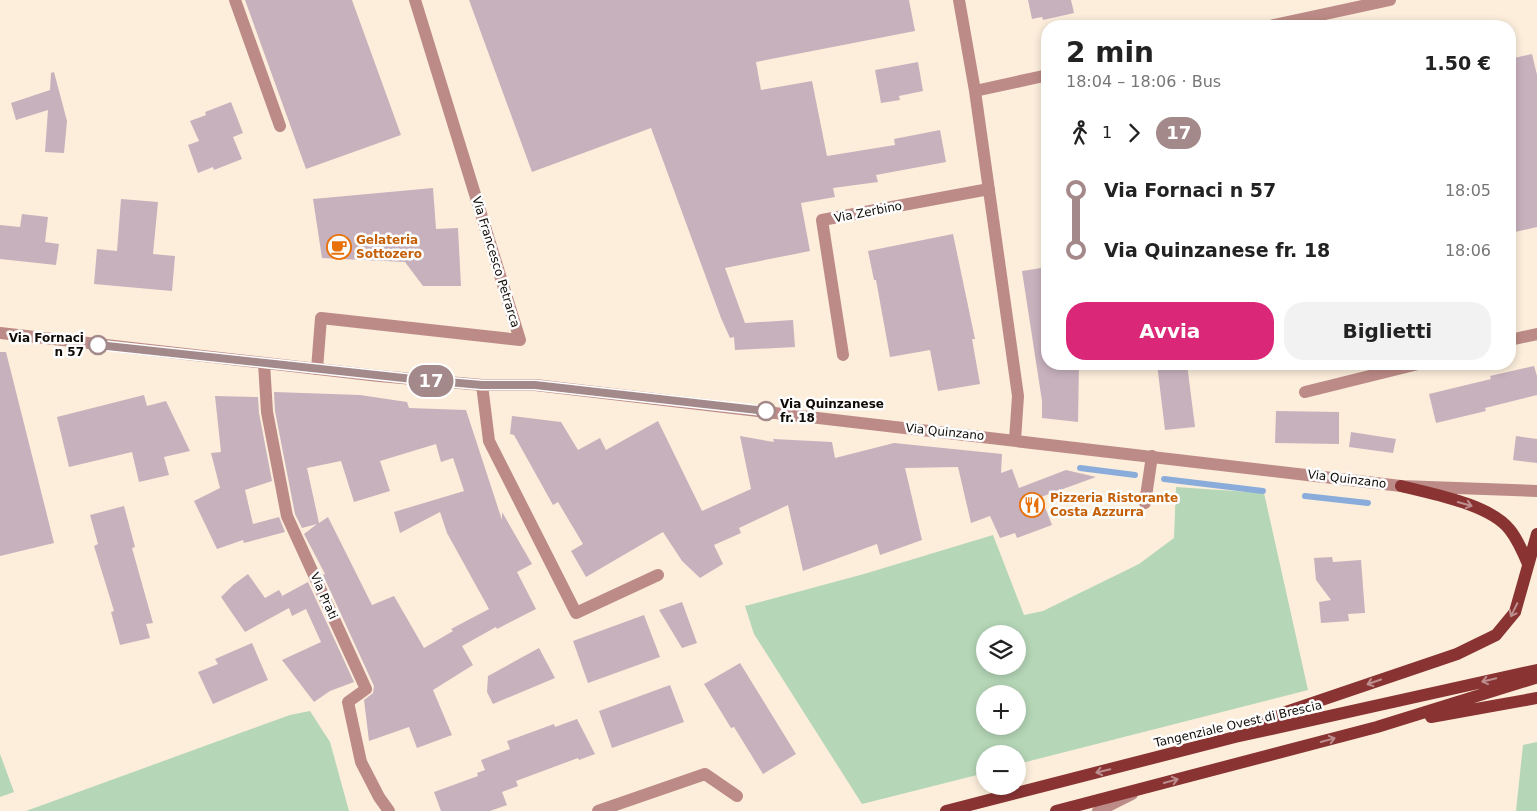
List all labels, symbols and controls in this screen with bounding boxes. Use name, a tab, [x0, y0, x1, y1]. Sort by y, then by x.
text: 2 min	[1066, 36, 1154, 69]
text: 1.50 €	[1424, 52, 1491, 74]
text: 18:04 – 18:06 · Bus	[1066, 72, 1221, 91]
icon: walk	[1066, 119, 1094, 147]
icon: forward	[1120, 119, 1148, 147]
text: 17	[1166, 122, 1191, 143]
text: 1	[1102, 123, 1112, 142]
text: Via Fornaci n 57	[1104, 179, 1276, 201]
text: 18:05	[1445, 181, 1491, 200]
street label: Via Francesco Petrarca	[469, 195, 523, 329]
street label: Via Zerbino	[833, 199, 903, 225]
place label: Gelateria Sottozero	[356, 233, 422, 261]
cafe icon: Gelateria Sottozero	[326, 234, 352, 260]
text: Via Quinzanese fr. 18	[1104, 239, 1330, 261]
text: 18:06	[1445, 241, 1491, 260]
button: Avvia	[1066, 302, 1274, 360]
button: Biglietti	[1284, 302, 1491, 360]
place label: Via Fornaci n 57	[9, 331, 84, 359]
marker: Via Fornaci n 57	[88, 335, 108, 355]
line badge: 17	[408, 365, 454, 397]
text: 17	[418, 370, 444, 391]
place label: Via Quinzanese fr. 18	[780, 397, 884, 425]
marker: Via Quinzanese fr. 18	[756, 401, 776, 421]
street label: Via Quinzano	[905, 421, 985, 443]
street label: Via Quinzano	[1307, 467, 1387, 491]
place label: Pizzeria Ristorante Costa Azzurra	[1050, 491, 1178, 519]
restaurant icon: Pizzeria Ristorante Costa Azzurra	[1019, 492, 1045, 518]
one-way arrow	[1456, 499, 1472, 509]
street label: Via Prati	[307, 570, 341, 622]
one-way arrow	[1509, 602, 1518, 617]
map controls	[976, 625, 1026, 795]
button: layers	[976, 625, 1026, 675]
one-way arrow	[1482, 676, 1498, 685]
one-way arrow	[1366, 678, 1382, 687]
button: +	[976, 685, 1026, 735]
street label: Tangenziale Ovest di Brescia	[1152, 698, 1323, 750]
one-way arrow	[1320, 734, 1336, 744]
button: −	[976, 745, 1026, 795]
one-way arrow	[1095, 767, 1111, 776]
one-way arrow	[1163, 776, 1179, 785]

